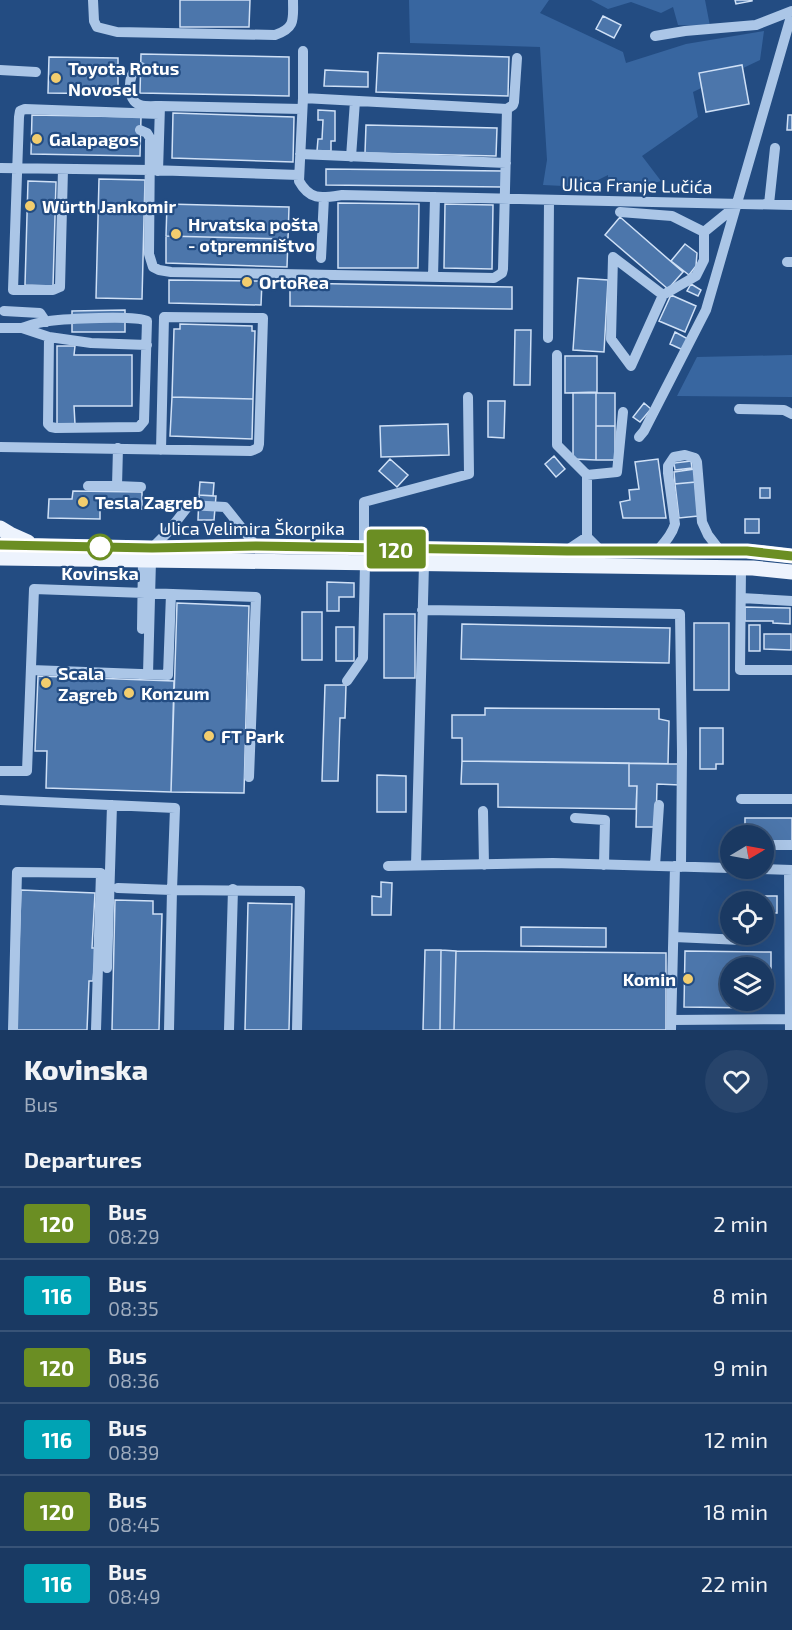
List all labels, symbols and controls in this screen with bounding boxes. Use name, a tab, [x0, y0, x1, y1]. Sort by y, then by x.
place label: Toyota Rotus Novosel	[68, 57, 179, 100]
marker: Toyota Rotus Novosel	[49, 71, 63, 85]
place label: Galapagos	[49, 128, 139, 150]
marker: Galapagos	[30, 132, 44, 146]
street label: Ulica Franje Lučića	[561, 173, 713, 197]
place label: Würth Jankomir	[42, 195, 176, 217]
marker: Würth Jankomir	[23, 199, 37, 213]
place label: Hrvatska pošta - otpremništvo	[188, 213, 318, 256]
marker: Hrvatska pošta - otpremništvo	[169, 227, 183, 241]
place label: OrtoRea	[259, 271, 329, 293]
marker: OrtoRea	[240, 275, 254, 289]
place label: Tesla Zagreb	[95, 491, 203, 513]
marker: Tesla Zagreb	[76, 495, 90, 509]
street label: Ulica Velimira Škorpika	[159, 517, 345, 539]
line badge: 120	[362, 530, 430, 568]
marker: Kovinska	[87, 534, 113, 560]
text: 120	[379, 537, 413, 562]
place label: Kovinska	[61, 562, 139, 584]
place label: Scala Zagreb	[58, 662, 118, 705]
marker: Scala Zagreb	[39, 676, 53, 690]
place label: Konzum	[141, 682, 210, 704]
marker: Konzum	[122, 686, 136, 700]
place label: FT Park	[221, 725, 284, 747]
marker: FT Park	[202, 729, 216, 743]
north arrow	[720, 825, 774, 879]
map controls	[720, 825, 774, 1011]
button: locate	[720, 891, 774, 945]
button: layers	[720, 957, 774, 1011]
place label: Komin	[623, 968, 676, 990]
marker: Komin	[681, 972, 695, 986]
button: heart	[705, 1050, 768, 1113]
text: Kovinska	[24, 1052, 148, 1086]
text: Bus	[24, 1092, 58, 1116]
text: Departures	[24, 1146, 142, 1172]
text: Bus	[108, 1198, 147, 1224]
text: 2 min	[713, 1210, 768, 1236]
text: 120	[40, 1211, 74, 1236]
text: 08:29	[108, 1224, 160, 1248]
text: Bus	[108, 1270, 147, 1296]
text: 8 min	[712, 1282, 768, 1308]
text: 116	[42, 1283, 72, 1308]
text: 08:35	[108, 1296, 159, 1320]
text: Bus	[108, 1342, 147, 1368]
text: 9 min	[713, 1354, 768, 1380]
text: 120	[40, 1355, 74, 1380]
text: 08:36	[108, 1368, 159, 1392]
text: Bus	[108, 1414, 147, 1440]
text: 12 min	[704, 1426, 768, 1452]
text: 116	[42, 1427, 72, 1452]
text: 08:39	[108, 1440, 159, 1464]
text: Bus	[108, 1486, 147, 1512]
text: 18 min	[703, 1498, 768, 1524]
text: 120	[40, 1499, 74, 1524]
text: 08:45	[108, 1512, 160, 1536]
text: Bus	[108, 1558, 147, 1584]
text: 22 min	[701, 1570, 768, 1596]
text: 116	[42, 1571, 72, 1596]
text: 08:49	[108, 1584, 161, 1608]

